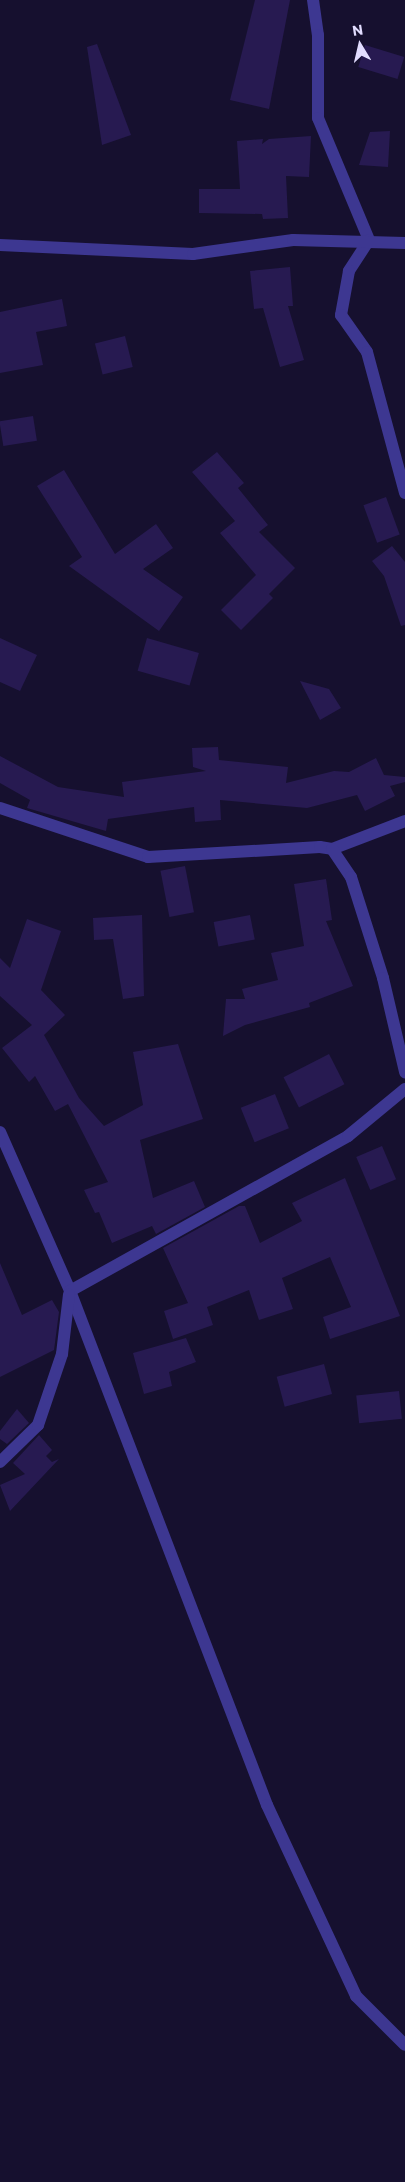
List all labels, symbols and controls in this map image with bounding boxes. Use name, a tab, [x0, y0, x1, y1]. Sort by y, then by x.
north arrow	[335, 20, 385, 70]
text: N	[351, 20, 364, 39]

